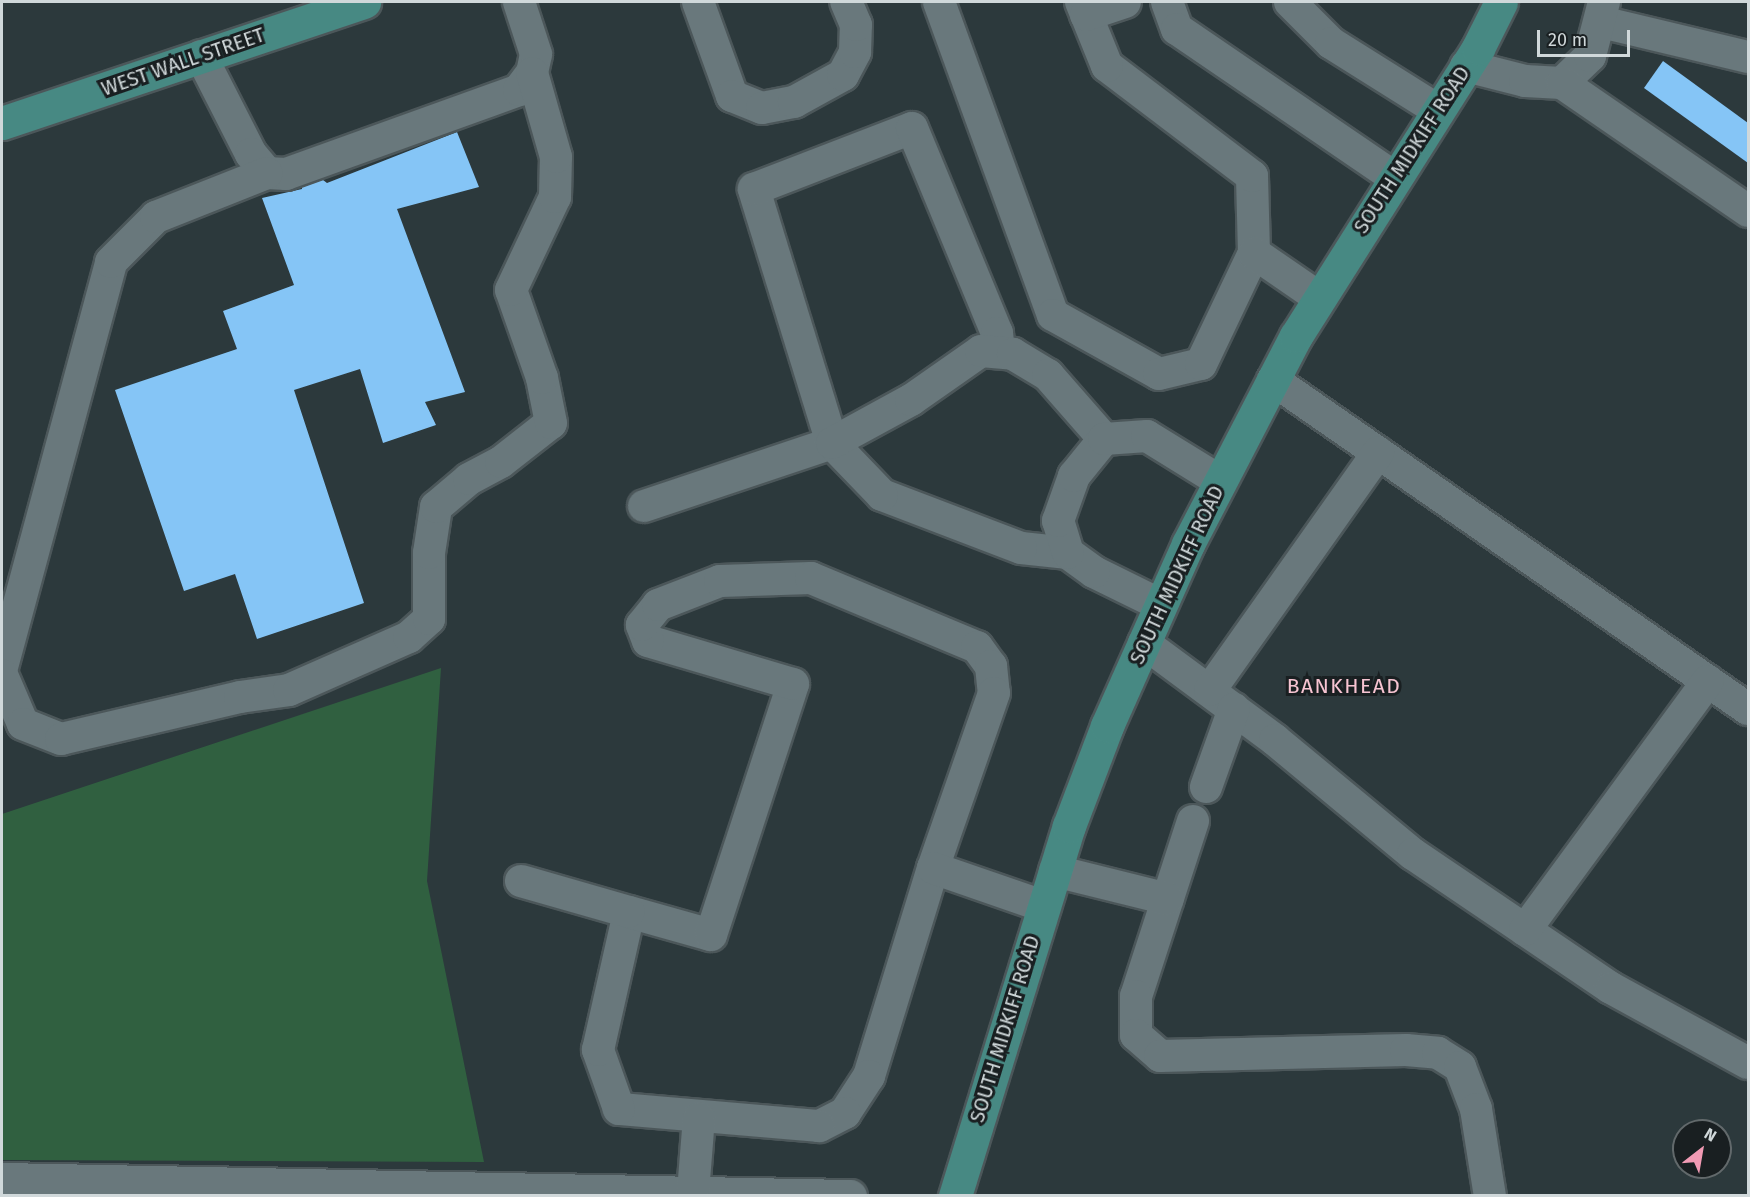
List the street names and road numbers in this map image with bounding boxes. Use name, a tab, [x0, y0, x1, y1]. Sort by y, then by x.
street label: WEST WALL STREET	[98, 23, 268, 101]
street label: SOUTH MIDKIFF ROAD	[1349, 62, 1475, 238]
street label: SOUTH MIDKIFF ROAD	[1125, 482, 1229, 668]
street label: SOUTH MIDKIFF ROAD	[965, 933, 1045, 1125]

